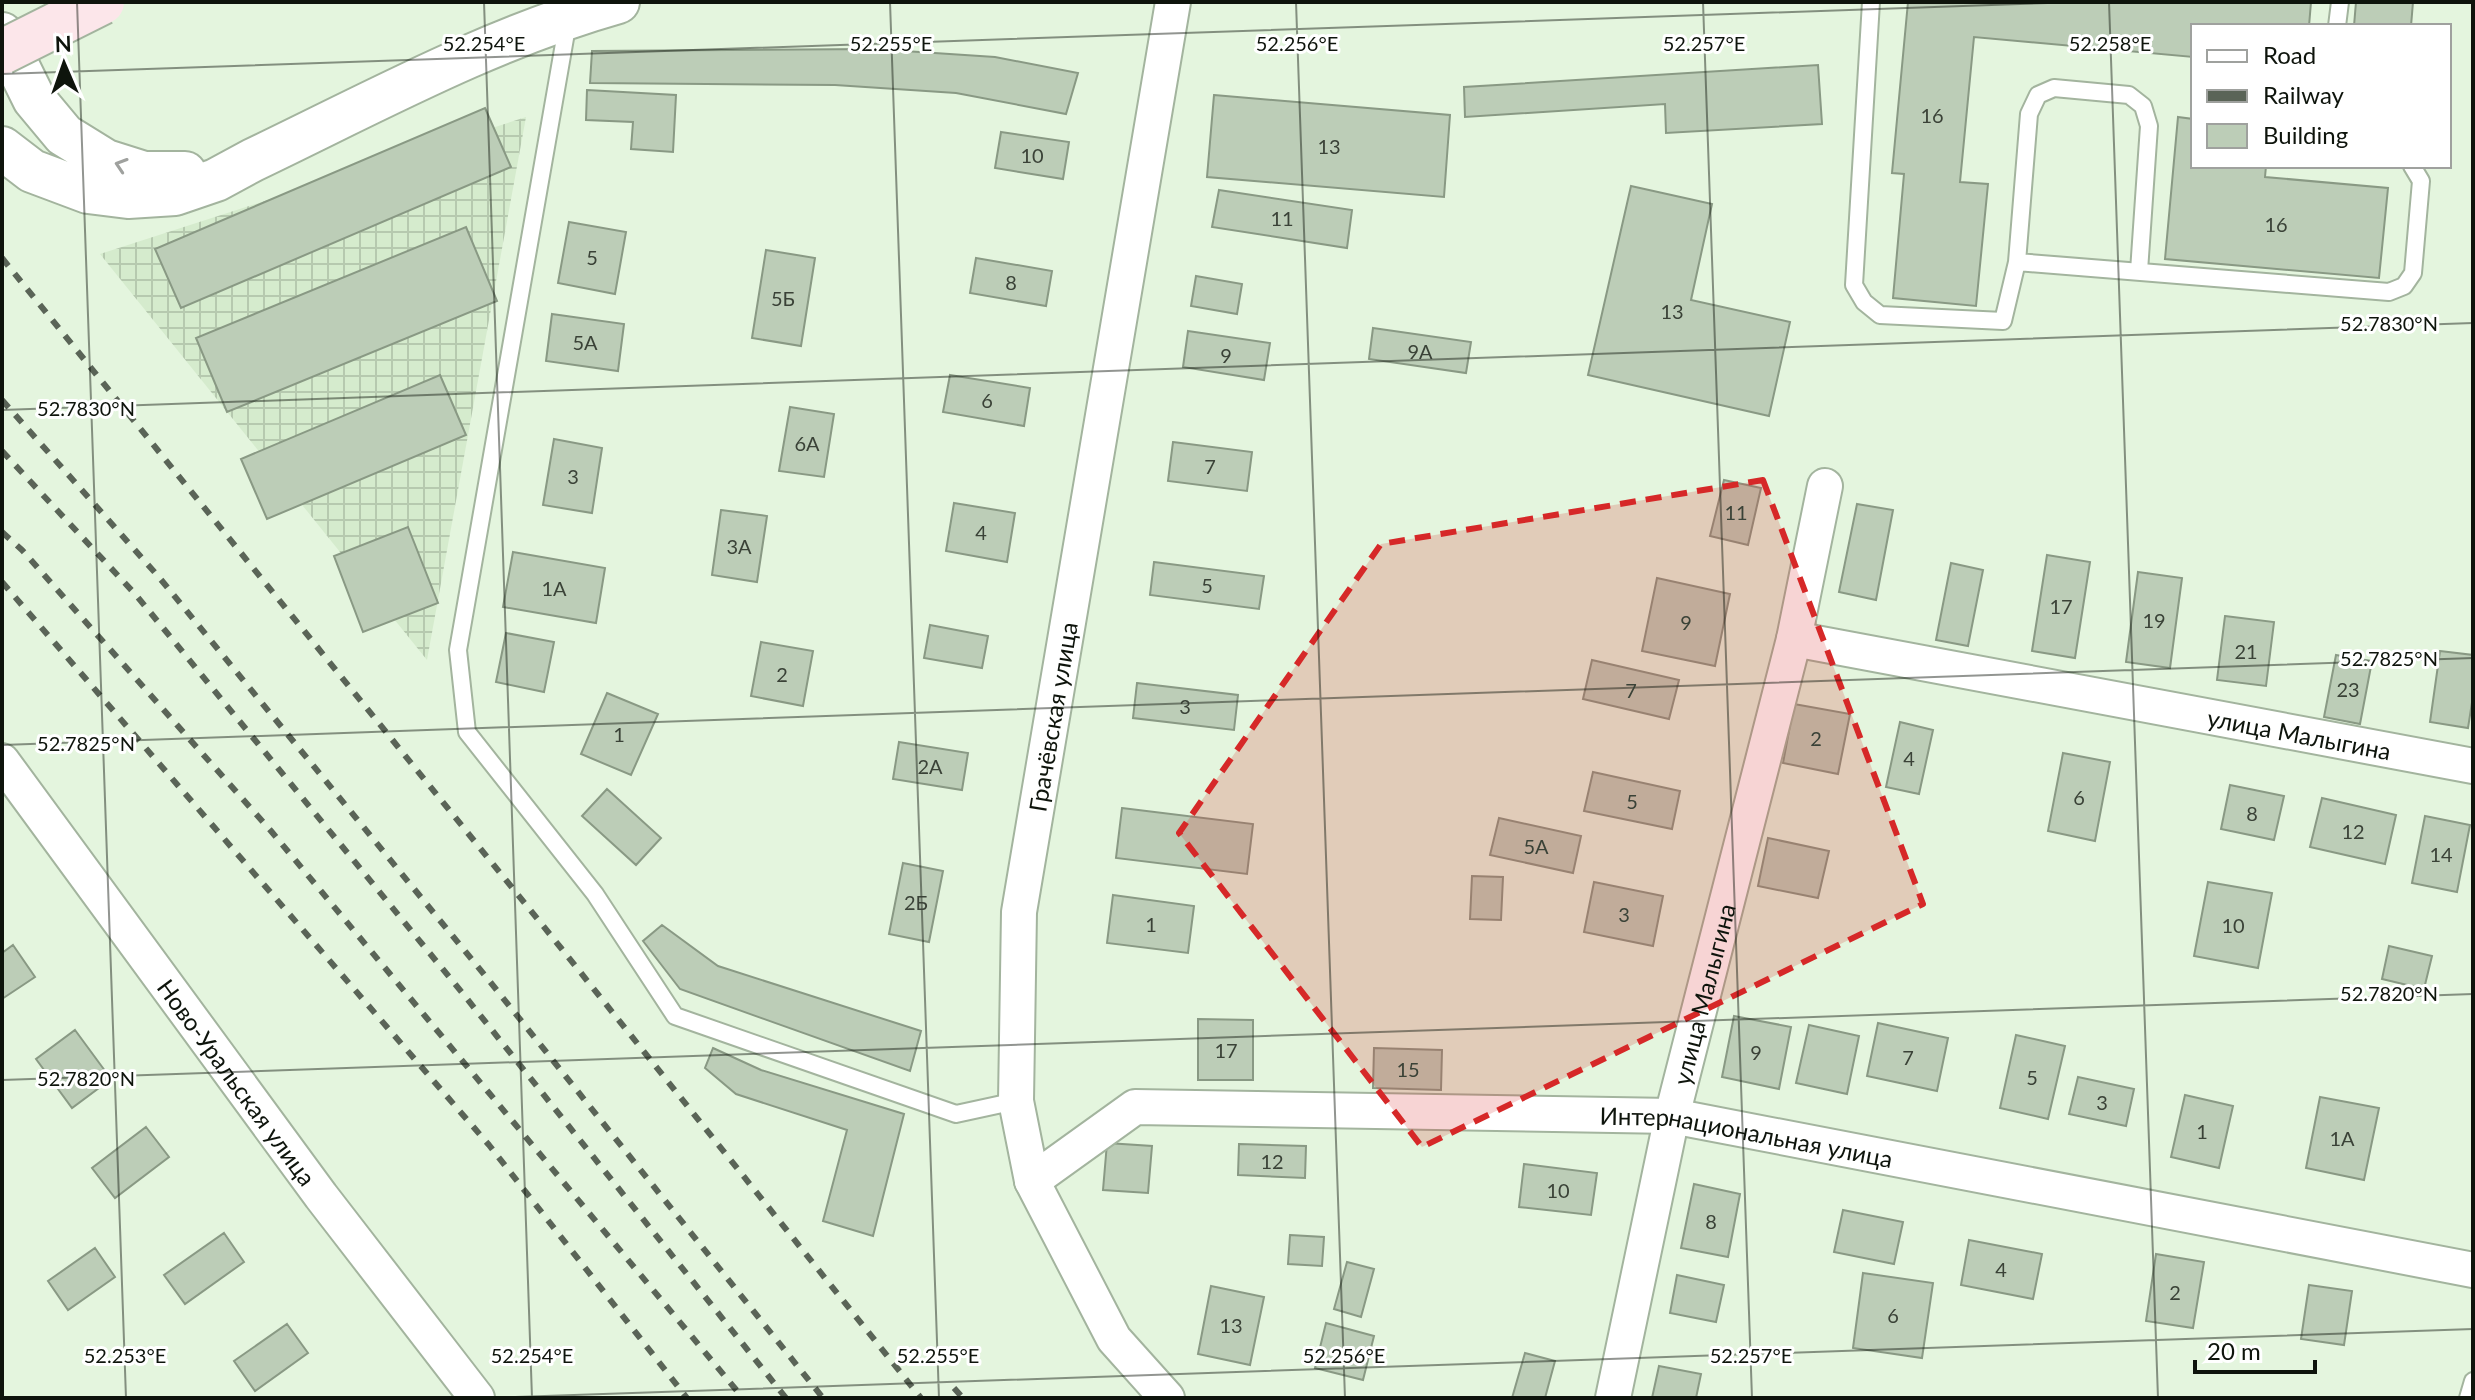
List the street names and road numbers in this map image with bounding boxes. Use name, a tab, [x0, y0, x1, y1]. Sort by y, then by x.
street label: Грачёвская улица	[1022, 620, 1082, 814]
street label: улица Малыгина	[2205, 702, 2393, 765]
street label: улица Малыгина	[1666, 900, 1740, 1088]
street label: Ново-Уральская улица	[152, 973, 323, 1191]
street label: Интернациональная улица	[1599, 1100, 1895, 1173]

